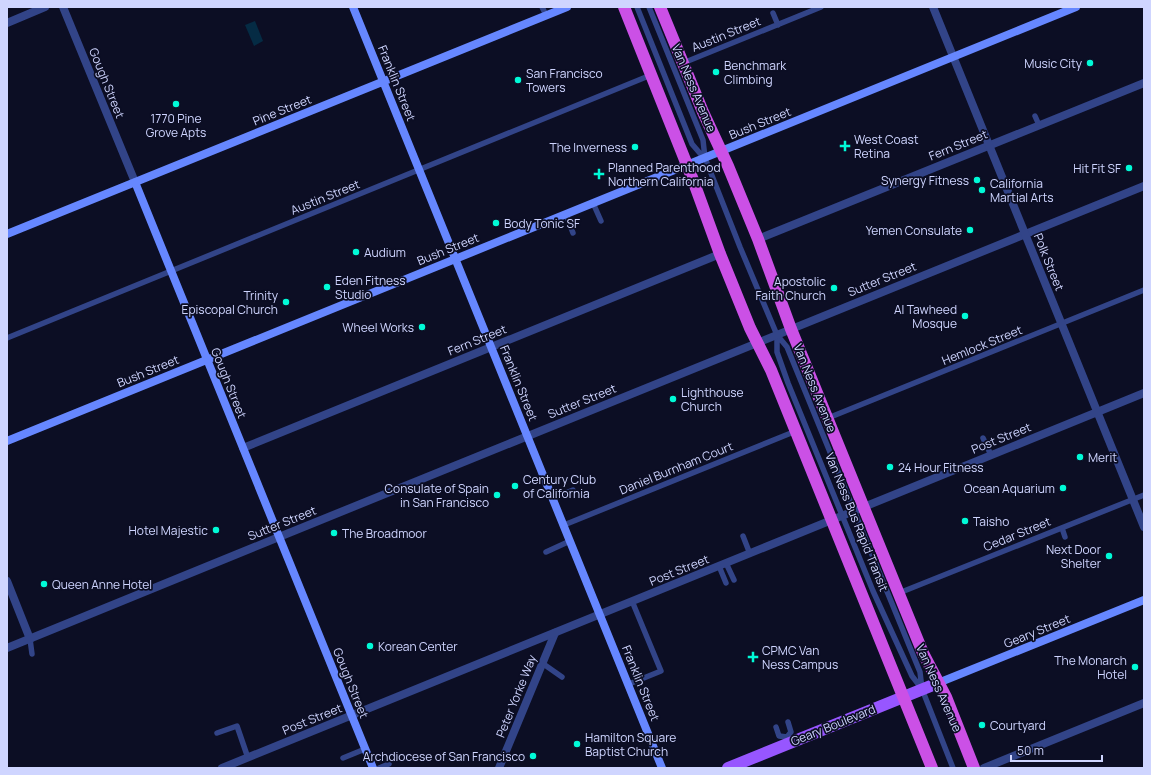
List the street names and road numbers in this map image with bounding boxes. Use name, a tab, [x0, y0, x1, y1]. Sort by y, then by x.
street label: Austin Street	[689, 12, 763, 56]
street label: Van Ness Avenue	[668, 41, 720, 135]
street label: Franklin Street	[374, 43, 420, 124]
street label: Gough Street	[85, 45, 129, 121]
street label: Pine Street	[250, 90, 314, 129]
street label: Bush Street	[726, 103, 794, 143]
street label: Fern Street	[926, 125, 990, 164]
street label: Austin Street	[288, 175, 362, 219]
street label: Bush Street	[414, 229, 482, 269]
street label: Polk Street	[1030, 231, 1068, 293]
street label: Sutter Street	[845, 257, 919, 300]
street label: Fern Street	[445, 320, 509, 359]
street label: Hemlock Street	[939, 321, 1025, 369]
street label: Van Ness Avenue	[789, 341, 841, 435]
street label: Franklin Street	[496, 343, 542, 424]
street label: Gough Street	[207, 345, 251, 421]
street label: Bush Street	[114, 351, 182, 391]
street label: Sutter Street	[545, 379, 619, 422]
street label: Post Street	[969, 418, 1034, 458]
street label: Daniel Burnham Court	[617, 437, 736, 499]
street label: Van Ness Bus Rapid Transit	[821, 450, 893, 594]
street label: Sutter Street	[245, 501, 319, 544]
street label: Cedar Street	[981, 513, 1053, 555]
street label: Post Street	[647, 550, 712, 590]
street label: Geary Street	[1001, 610, 1073, 652]
street label: Van Ness Avenue	[912, 642, 966, 734]
street label: Franklin Street	[618, 643, 664, 724]
street label: Gough Street	[329, 645, 373, 721]
street label: Peter Yorke Way	[492, 651, 541, 740]
street label: Post Street	[280, 699, 345, 739]
street label: Geary Boulevard	[788, 700, 878, 750]

